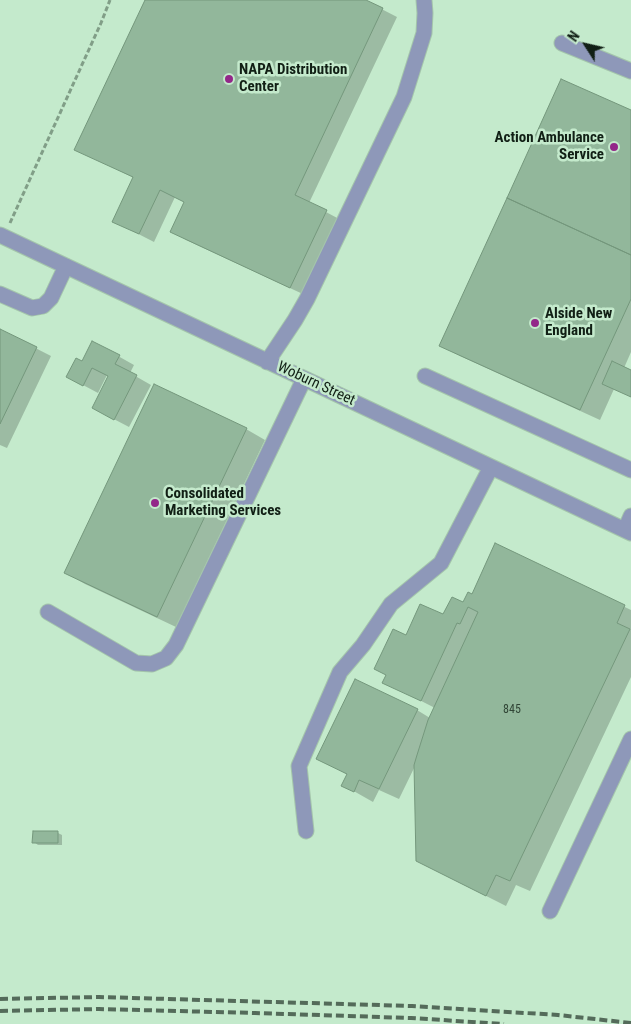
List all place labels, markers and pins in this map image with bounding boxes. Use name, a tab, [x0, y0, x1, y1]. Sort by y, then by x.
place label: NAPA Distribution Center	[239, 61, 347, 96]
marker: NAPA Distribution Center	[223, 73, 235, 85]
place label: Action Ambulance Service	[495, 129, 604, 164]
marker: Action Ambulance Service	[608, 141, 620, 153]
place label: Alside New England	[545, 305, 612, 340]
marker: Alside New England	[529, 317, 541, 329]
place label: Consolidated Marketing Services	[165, 485, 281, 520]
marker: Consolidated Marketing Services	[149, 497, 161, 509]

